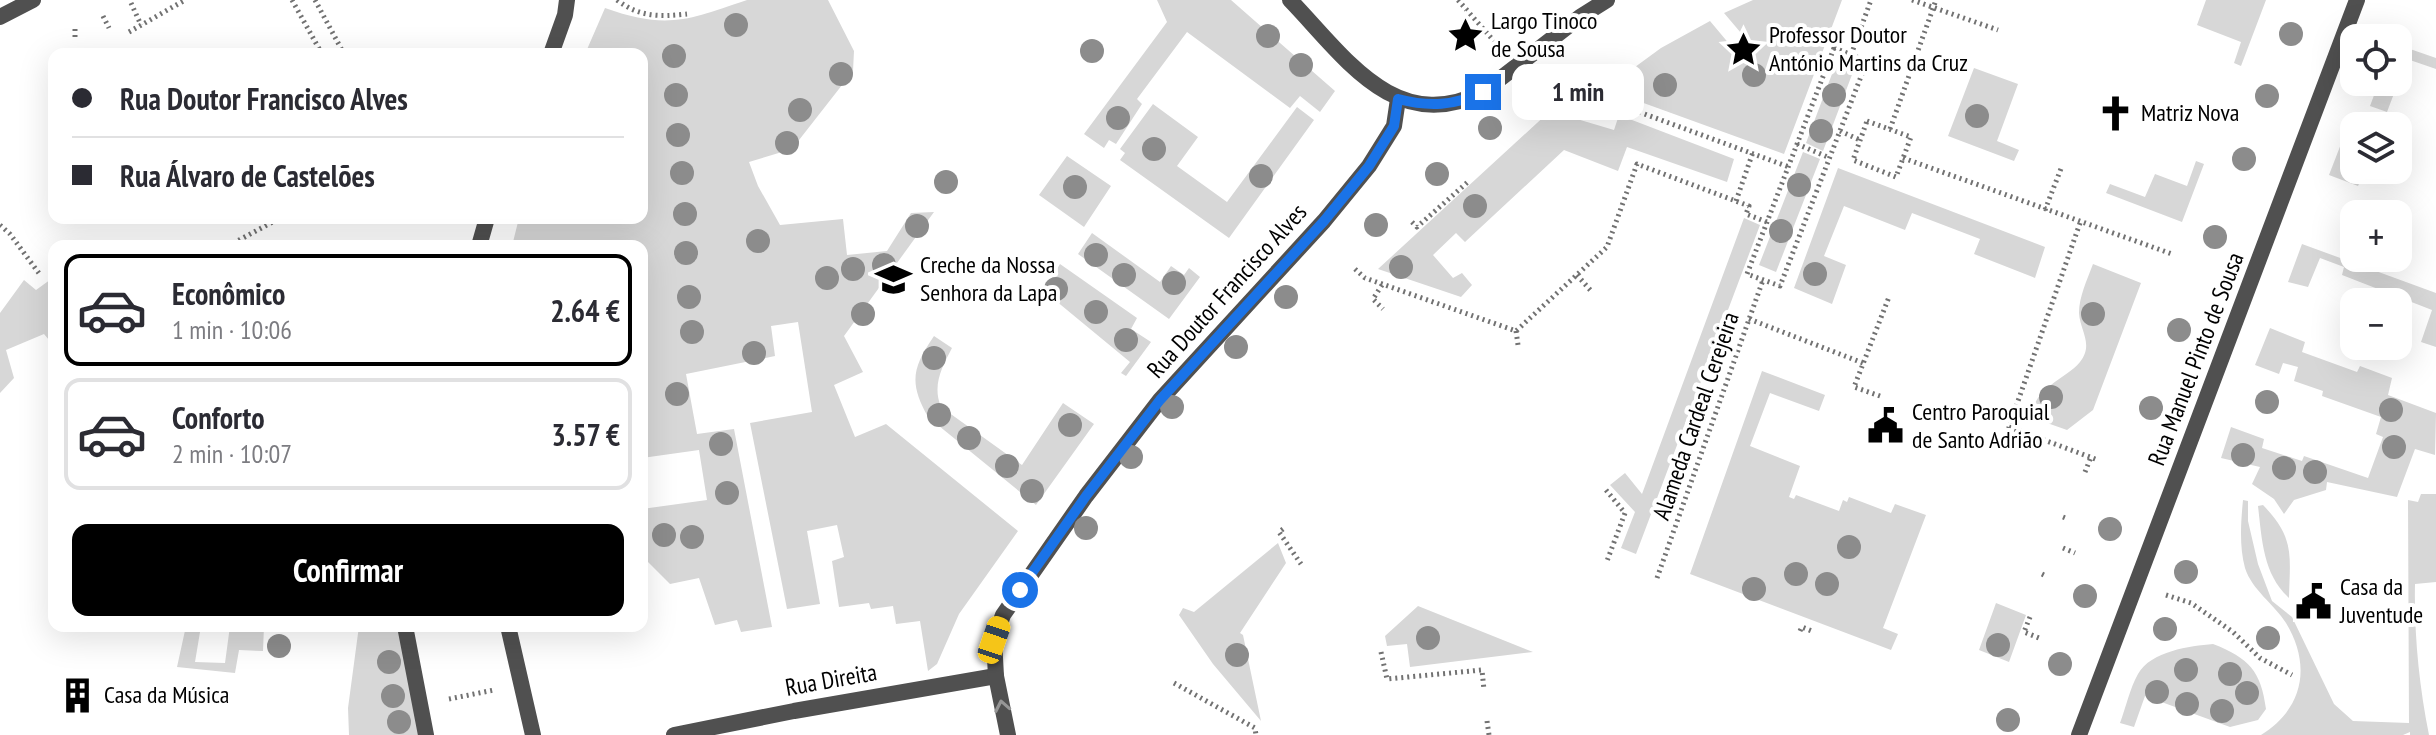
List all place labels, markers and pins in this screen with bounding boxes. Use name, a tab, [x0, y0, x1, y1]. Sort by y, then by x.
place label: Largo Tinoco de Sousa	[1491, 5, 1597, 64]
place icon: Largo Tinoco de Sousa	[1446, 16, 1484, 54]
place label: Professor Doutor António Martins da Cruz	[1769, 19, 1968, 78]
place icon: Professor Doutor António Martins da Cruz	[1724, 30, 1762, 68]
church icon: Matriz Nova	[2096, 94, 2134, 132]
place label: Matriz Nova	[2141, 97, 2239, 128]
place label: Creche da Nossa Senhora da Lapa	[920, 249, 1057, 308]
school or university icon: Creche da Nossa Senhora da Lapa	[875, 260, 913, 298]
place label: Centro Paroquial de Santo Adrião	[1912, 396, 2050, 455]
public building icon: Centro Paroquial de Santo Adrião	[1867, 407, 1905, 445]
place label: Casa da Juventude	[2339, 571, 2423, 630]
public building icon: Casa da Juventude	[2295, 582, 2333, 620]
building icon: Casa da Música	[59, 676, 97, 714]
place label: Casa da Música	[104, 679, 229, 710]

